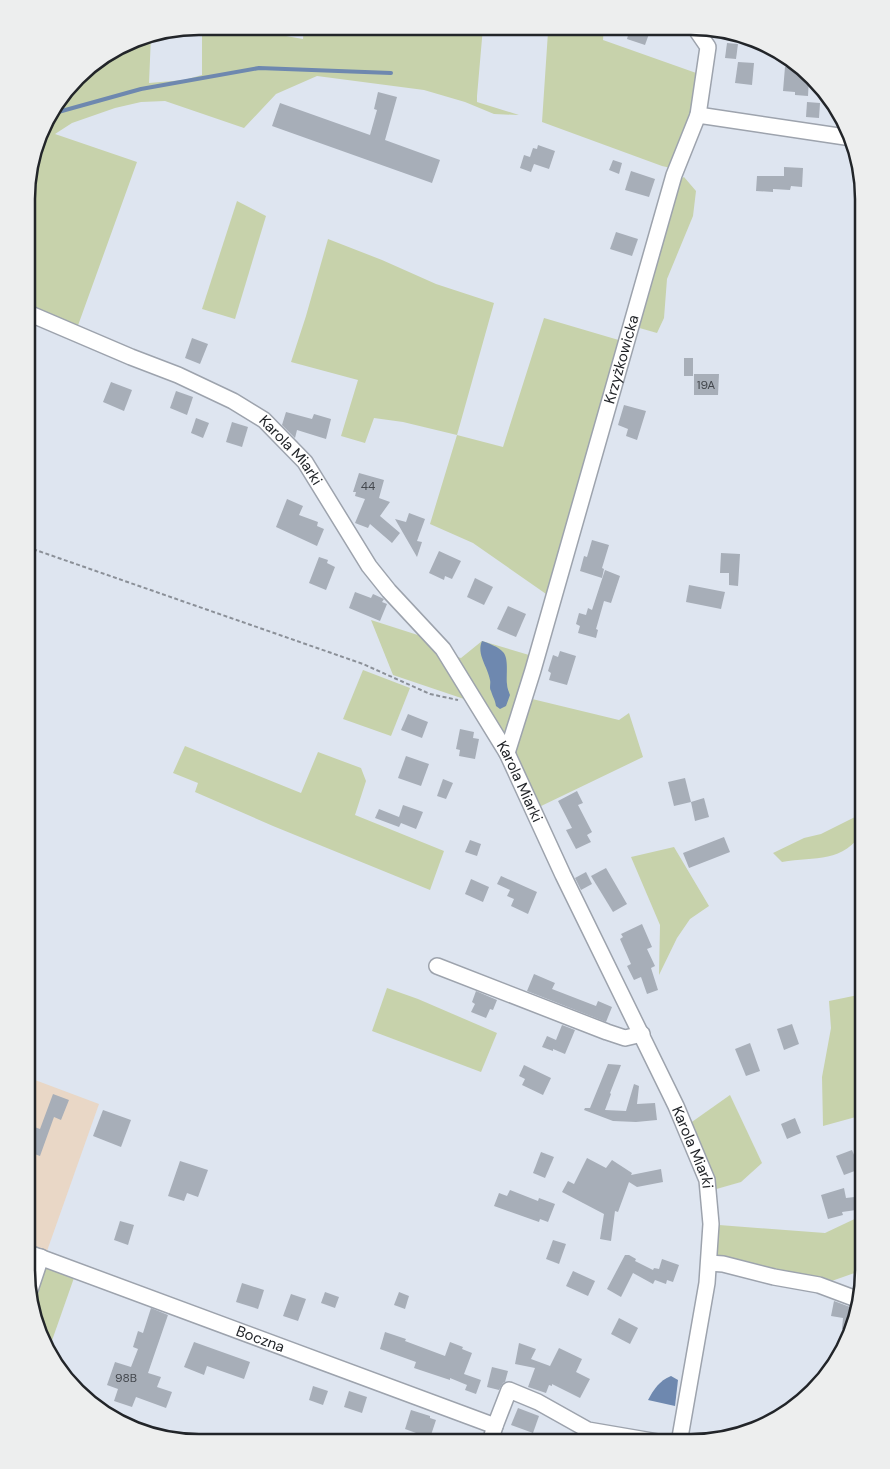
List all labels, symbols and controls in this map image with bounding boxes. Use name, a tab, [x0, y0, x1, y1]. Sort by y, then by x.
street label: Krzyżkowicka	[599, 313, 644, 406]
house number: 19A	[697, 377, 715, 393]
street label: Karola Miarki	[255, 411, 327, 489]
house number: 44	[361, 478, 375, 494]
street label: Karola Miarki	[492, 737, 547, 825]
street label: Karola Miarki	[667, 1103, 718, 1189]
street label: Boczna	[233, 1321, 287, 1357]
house number: 98B	[115, 1370, 137, 1386]

